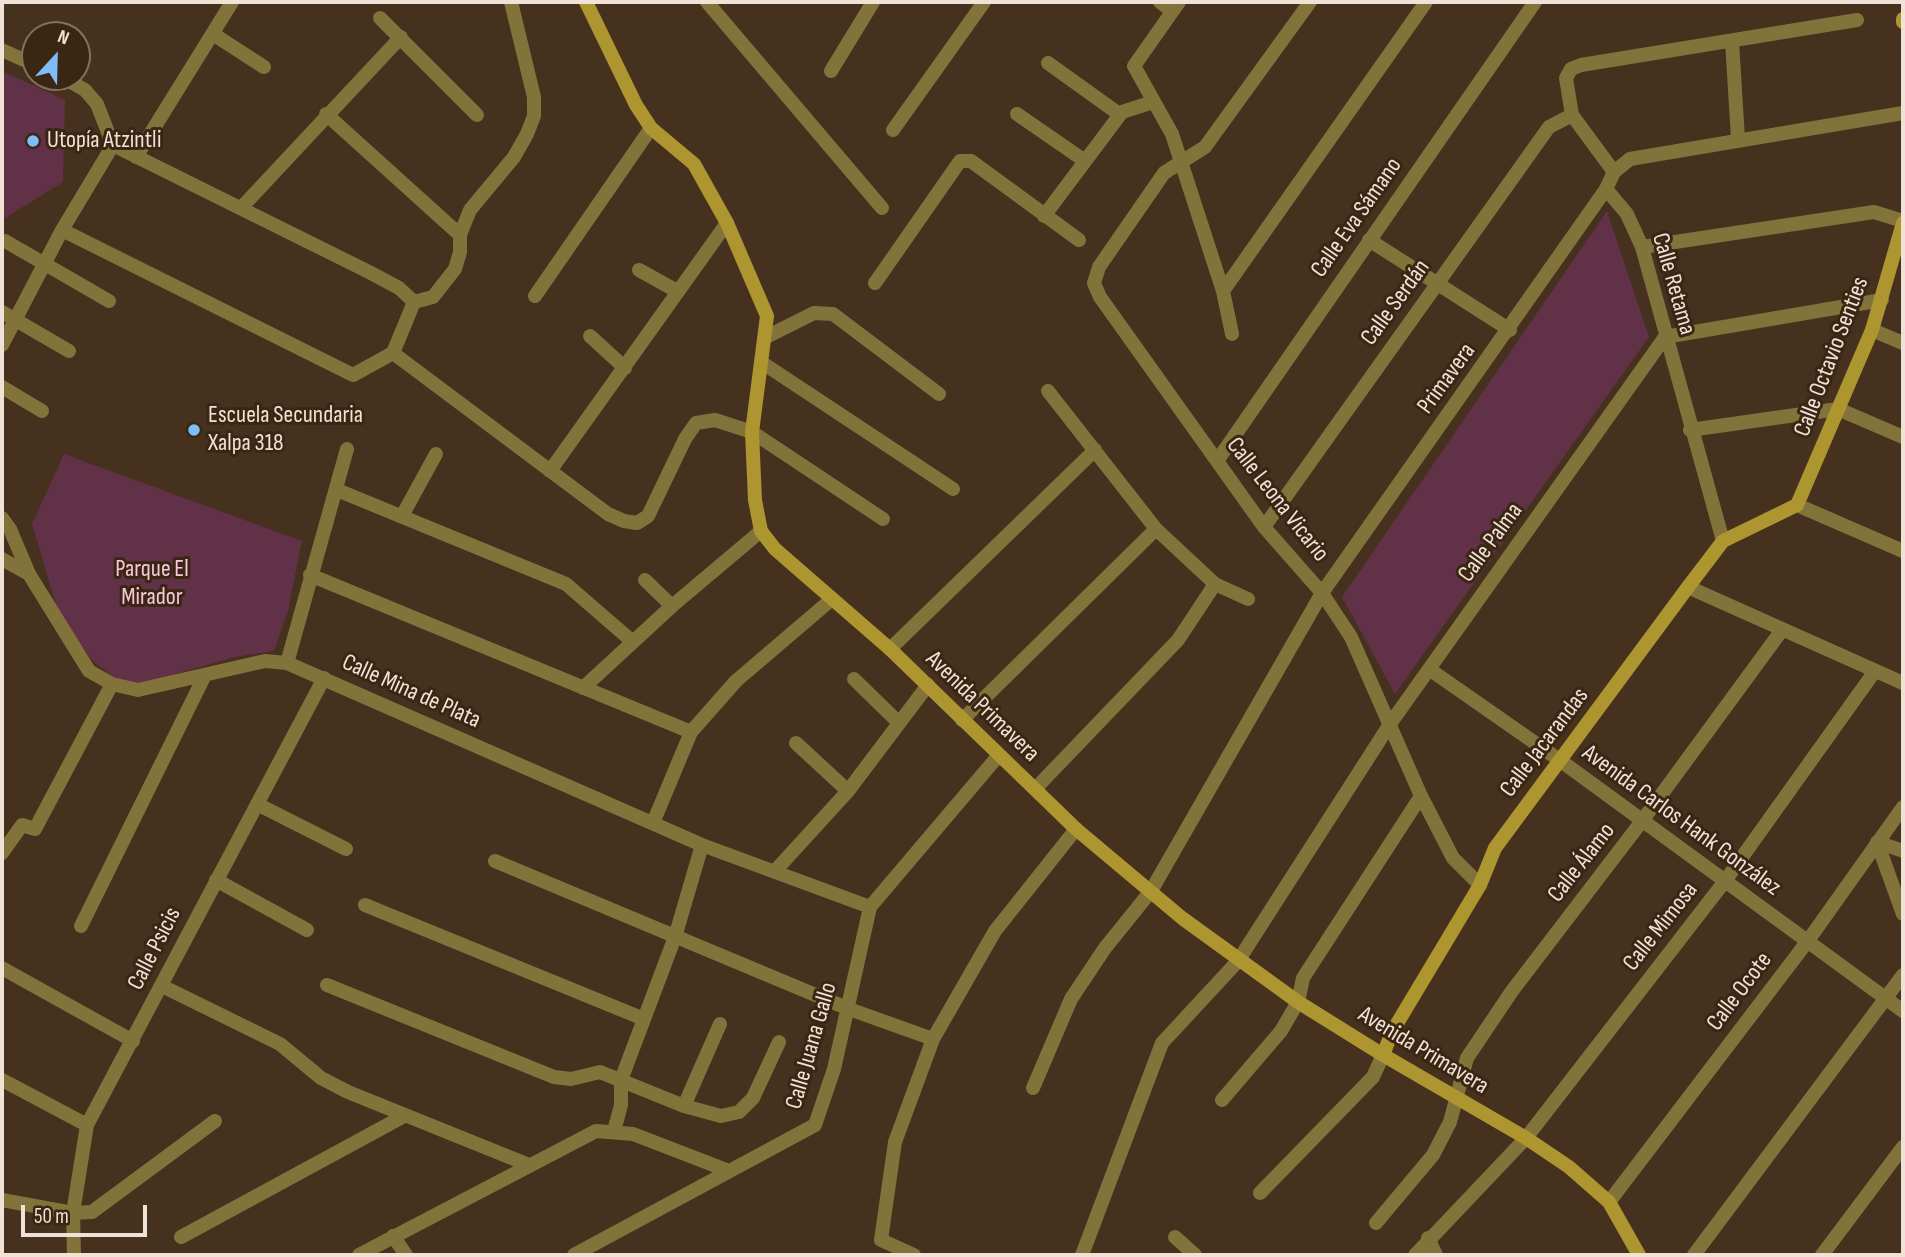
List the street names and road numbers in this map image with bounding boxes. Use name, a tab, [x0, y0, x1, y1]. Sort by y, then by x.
street label: Calle Eva Sámano	[1305, 153, 1409, 283]
street label: Calle Retama	[1645, 230, 1701, 338]
street label: Calle Serdán	[1355, 255, 1437, 351]
street label: Calle Octavio Senties	[1788, 273, 1876, 441]
street label: Primavera	[1412, 338, 1482, 420]
street label: Calle Leona Vicario	[1220, 432, 1334, 568]
street label: Calle Palma	[1453, 498, 1529, 588]
street label: Avenida Primavera	[919, 646, 1045, 768]
street label: Calle Mina de Plata	[337, 649, 485, 735]
street label: Calle Jacarandas	[1495, 683, 1595, 803]
street label: Avenida Carlos Hank González	[1576, 739, 1786, 903]
street label: Calle Álamo	[1542, 818, 1622, 908]
street label: Calle Mimosa	[1617, 877, 1705, 977]
street label: Calle Psicis	[122, 903, 188, 995]
street label: Calle Ocote	[1701, 947, 1779, 1037]
street label: Calle Juana Gallo	[780, 979, 844, 1113]
street label: Avenida Primavera	[1353, 1001, 1493, 1101]

